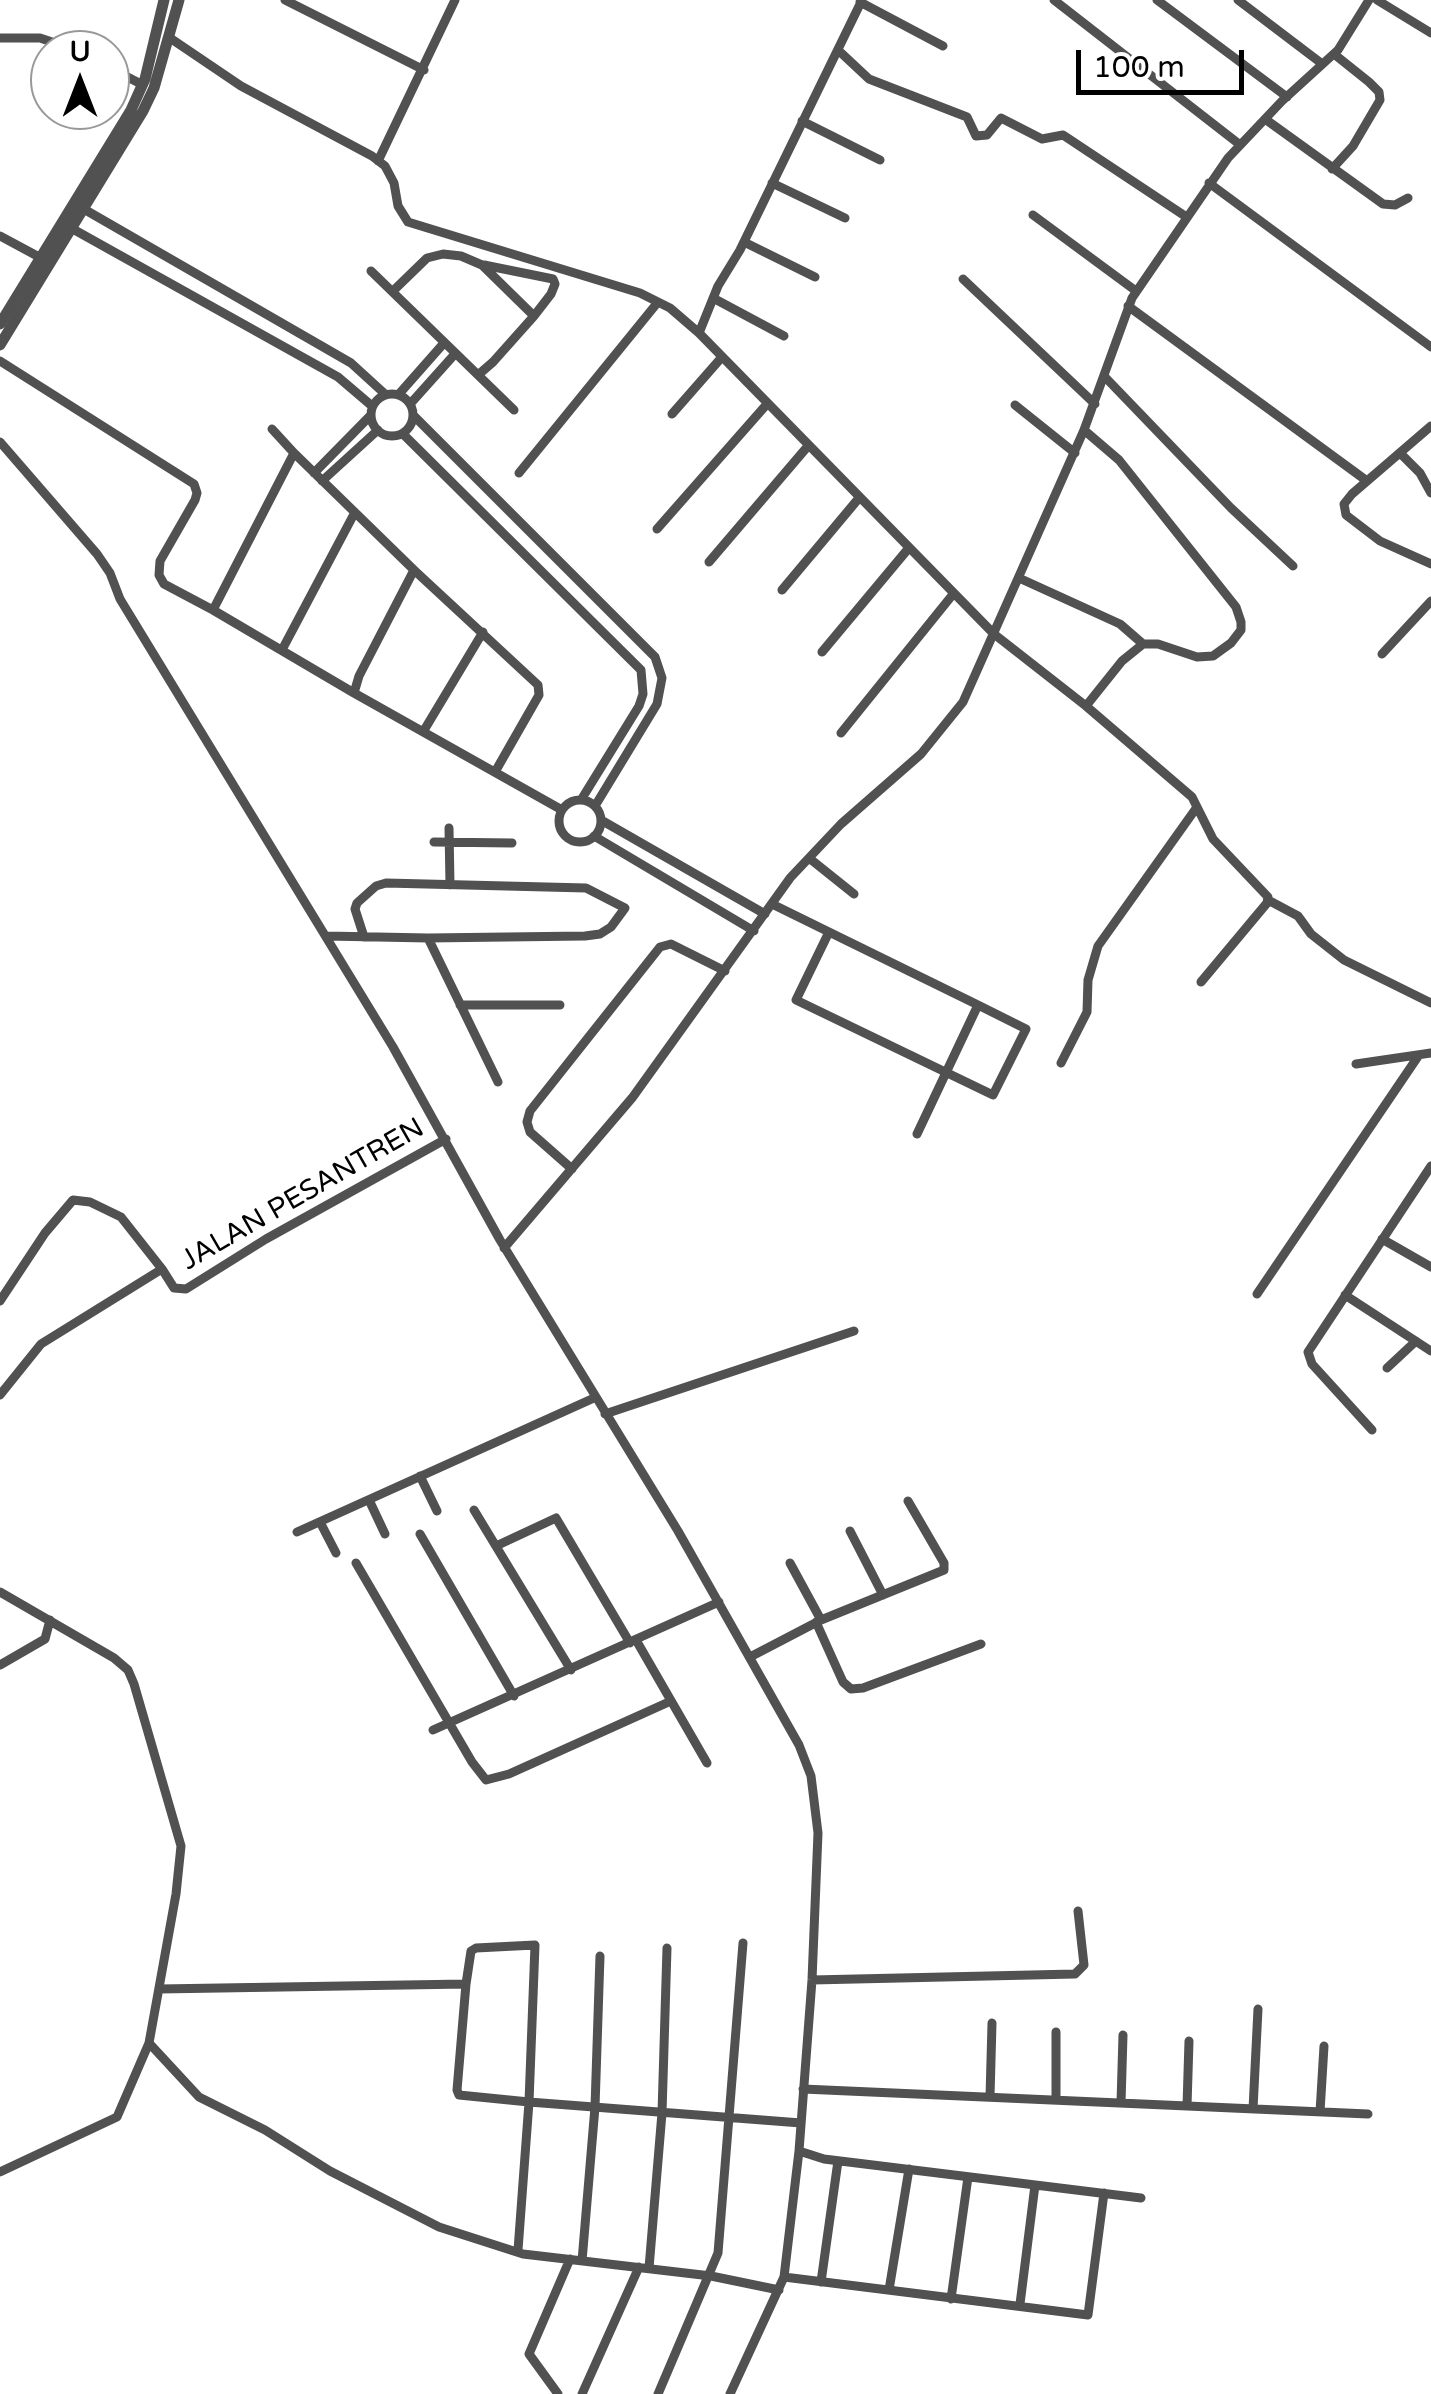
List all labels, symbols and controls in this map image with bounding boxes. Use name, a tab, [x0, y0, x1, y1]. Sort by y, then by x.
north arrow	[30, 30, 130, 130]
scale bar	[1081, 30, 1248, 92]
text: U	[69, 35, 91, 69]
text: 100 m	[1093, 49, 1185, 86]
street label: JALAN PESANTREN	[176, 1112, 430, 1278]

